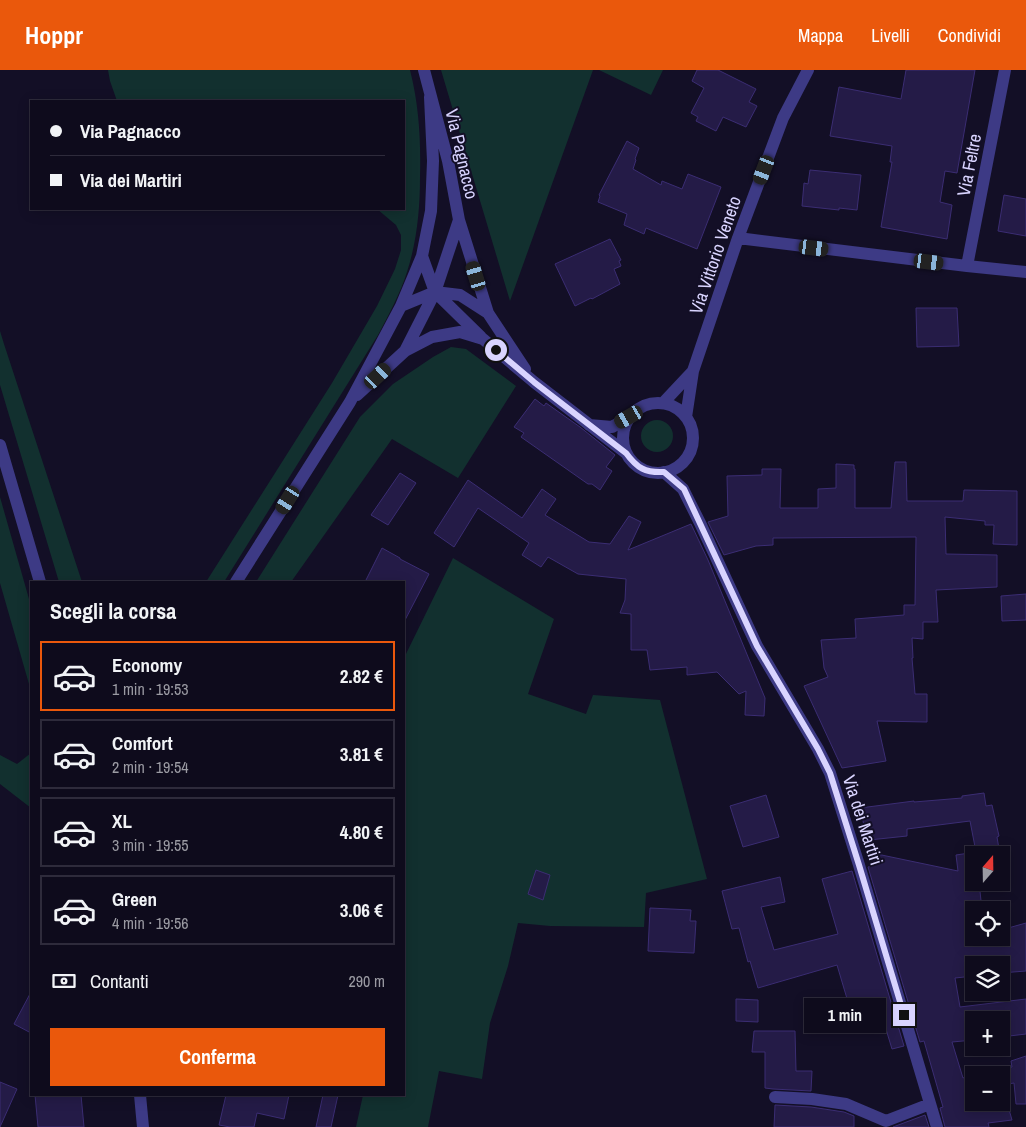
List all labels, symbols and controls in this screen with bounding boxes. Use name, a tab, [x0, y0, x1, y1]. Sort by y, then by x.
text: Hoppr	[25, 19, 83, 51]
text: Mappa	[798, 23, 843, 48]
text: Livelli	[871, 23, 910, 48]
text: Condividi	[938, 23, 1001, 48]
street label: Via Pagnacco	[440, 107, 484, 201]
text: Via Pagnacco	[80, 118, 181, 144]
street label: Via Feltre	[951, 132, 987, 198]
car	[751, 153, 776, 187]
text: Via dei Martiri	[80, 167, 182, 193]
street label: Via Vittorio Veneto	[683, 193, 747, 317]
car	[798, 239, 829, 257]
car	[913, 253, 944, 271]
car	[464, 259, 487, 293]
route start	[485, 339, 507, 361]
car	[361, 360, 394, 392]
car	[612, 403, 645, 431]
car	[273, 483, 302, 517]
text: Scegli la corsa	[50, 596, 176, 626]
text: Economy	[112, 652, 182, 678]
icon: car	[52, 654, 97, 699]
text: 2.82 €	[340, 663, 383, 689]
text: 1 min · 19:53	[112, 678, 189, 700]
text: Comfort	[112, 730, 173, 756]
icon: car	[52, 732, 97, 777]
text: 3.81 €	[340, 741, 383, 767]
text: 2 min · 19:54	[112, 756, 189, 778]
street label: Via dei Martiri	[837, 772, 889, 868]
text: XL	[112, 808, 132, 834]
icon: car	[52, 810, 97, 855]
text: 4.80 €	[340, 819, 383, 845]
text: 3 min · 19:55	[112, 834, 189, 856]
north arrow	[965, 846, 1010, 891]
map controls	[965, 846, 1010, 1111]
text: Green	[112, 886, 157, 912]
icon: car	[52, 888, 97, 933]
text: 3.06 €	[340, 897, 383, 923]
button: locate	[965, 901, 1010, 946]
text: 4 min · 19:56	[112, 912, 189, 934]
button: layers	[965, 956, 1010, 1001]
icon: cash	[50, 967, 78, 995]
text: Contanti	[90, 968, 149, 994]
text: 290 m	[349, 970, 385, 992]
callout: 1 min	[804, 998, 886, 1032]
text: 1 min	[828, 1004, 862, 1026]
route end	[893, 1004, 915, 1026]
button: +	[965, 1011, 1010, 1056]
button: Conferma	[50, 1028, 385, 1086]
button: −	[965, 1066, 1010, 1111]

